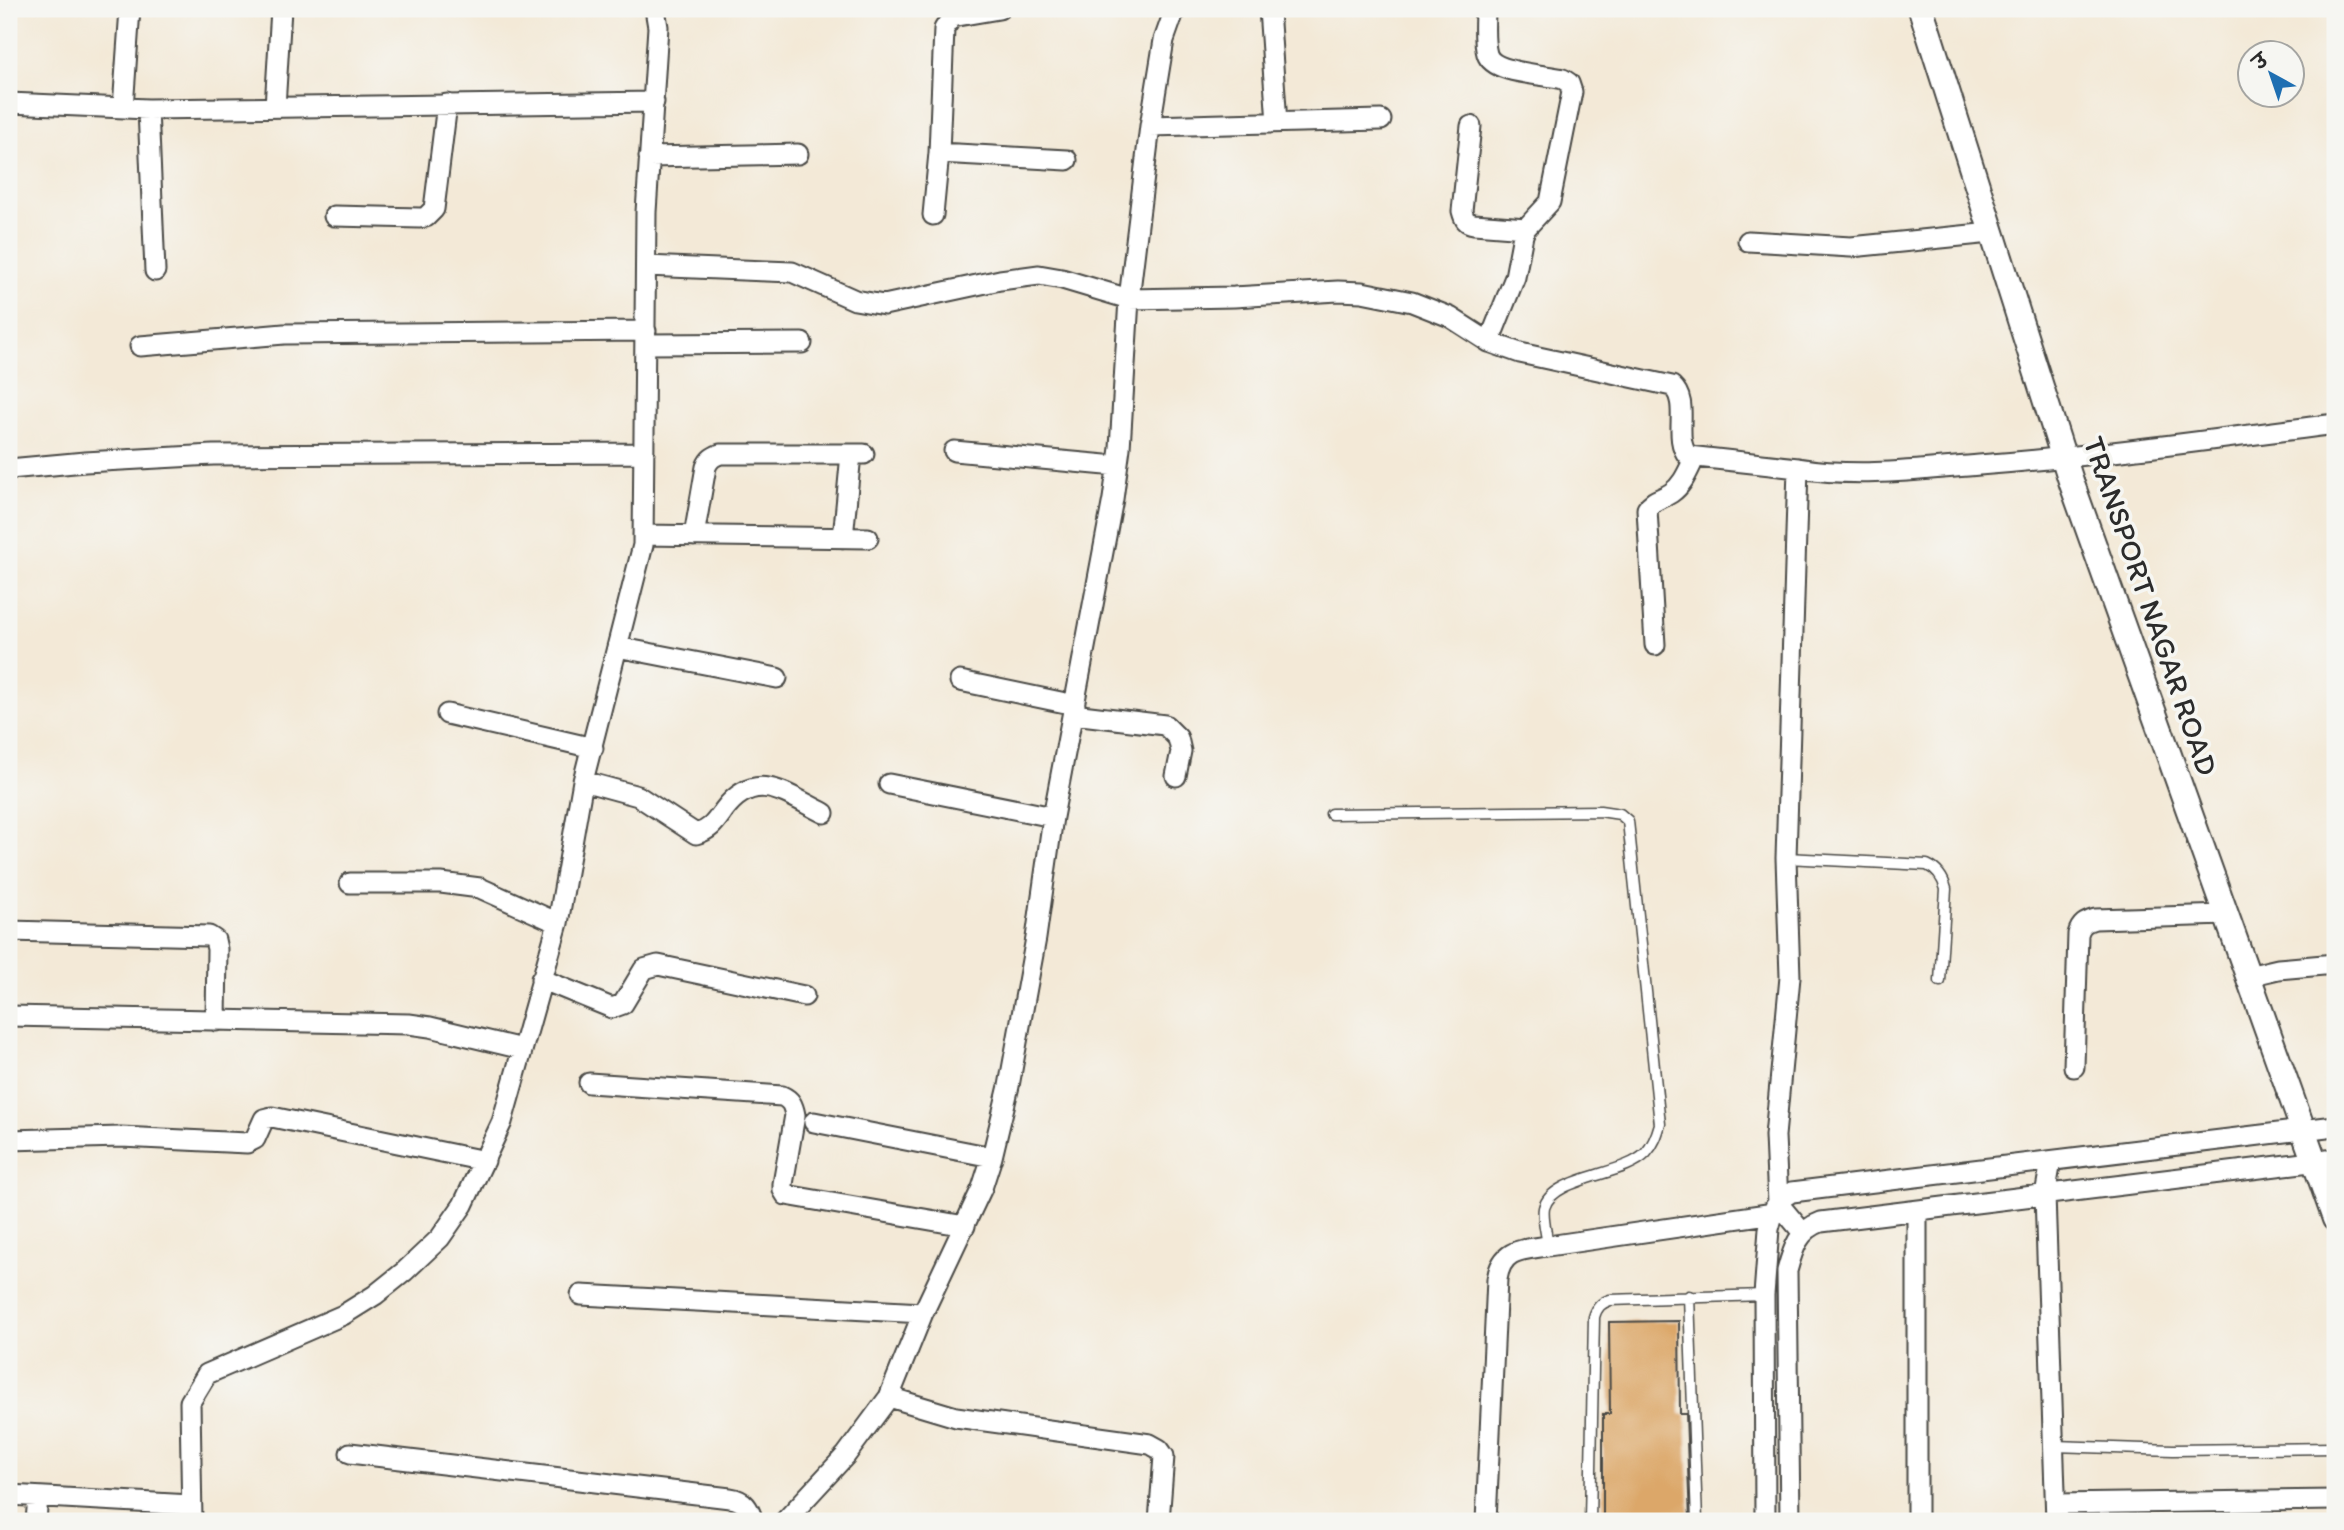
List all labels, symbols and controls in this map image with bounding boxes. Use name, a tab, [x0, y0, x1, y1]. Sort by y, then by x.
north arrow	[2236, 38, 2306, 108]
text: उ	[2247, 47, 2274, 76]
street label: TRANSPORT NAGAR ROAD	[2076, 432, 2226, 780]

